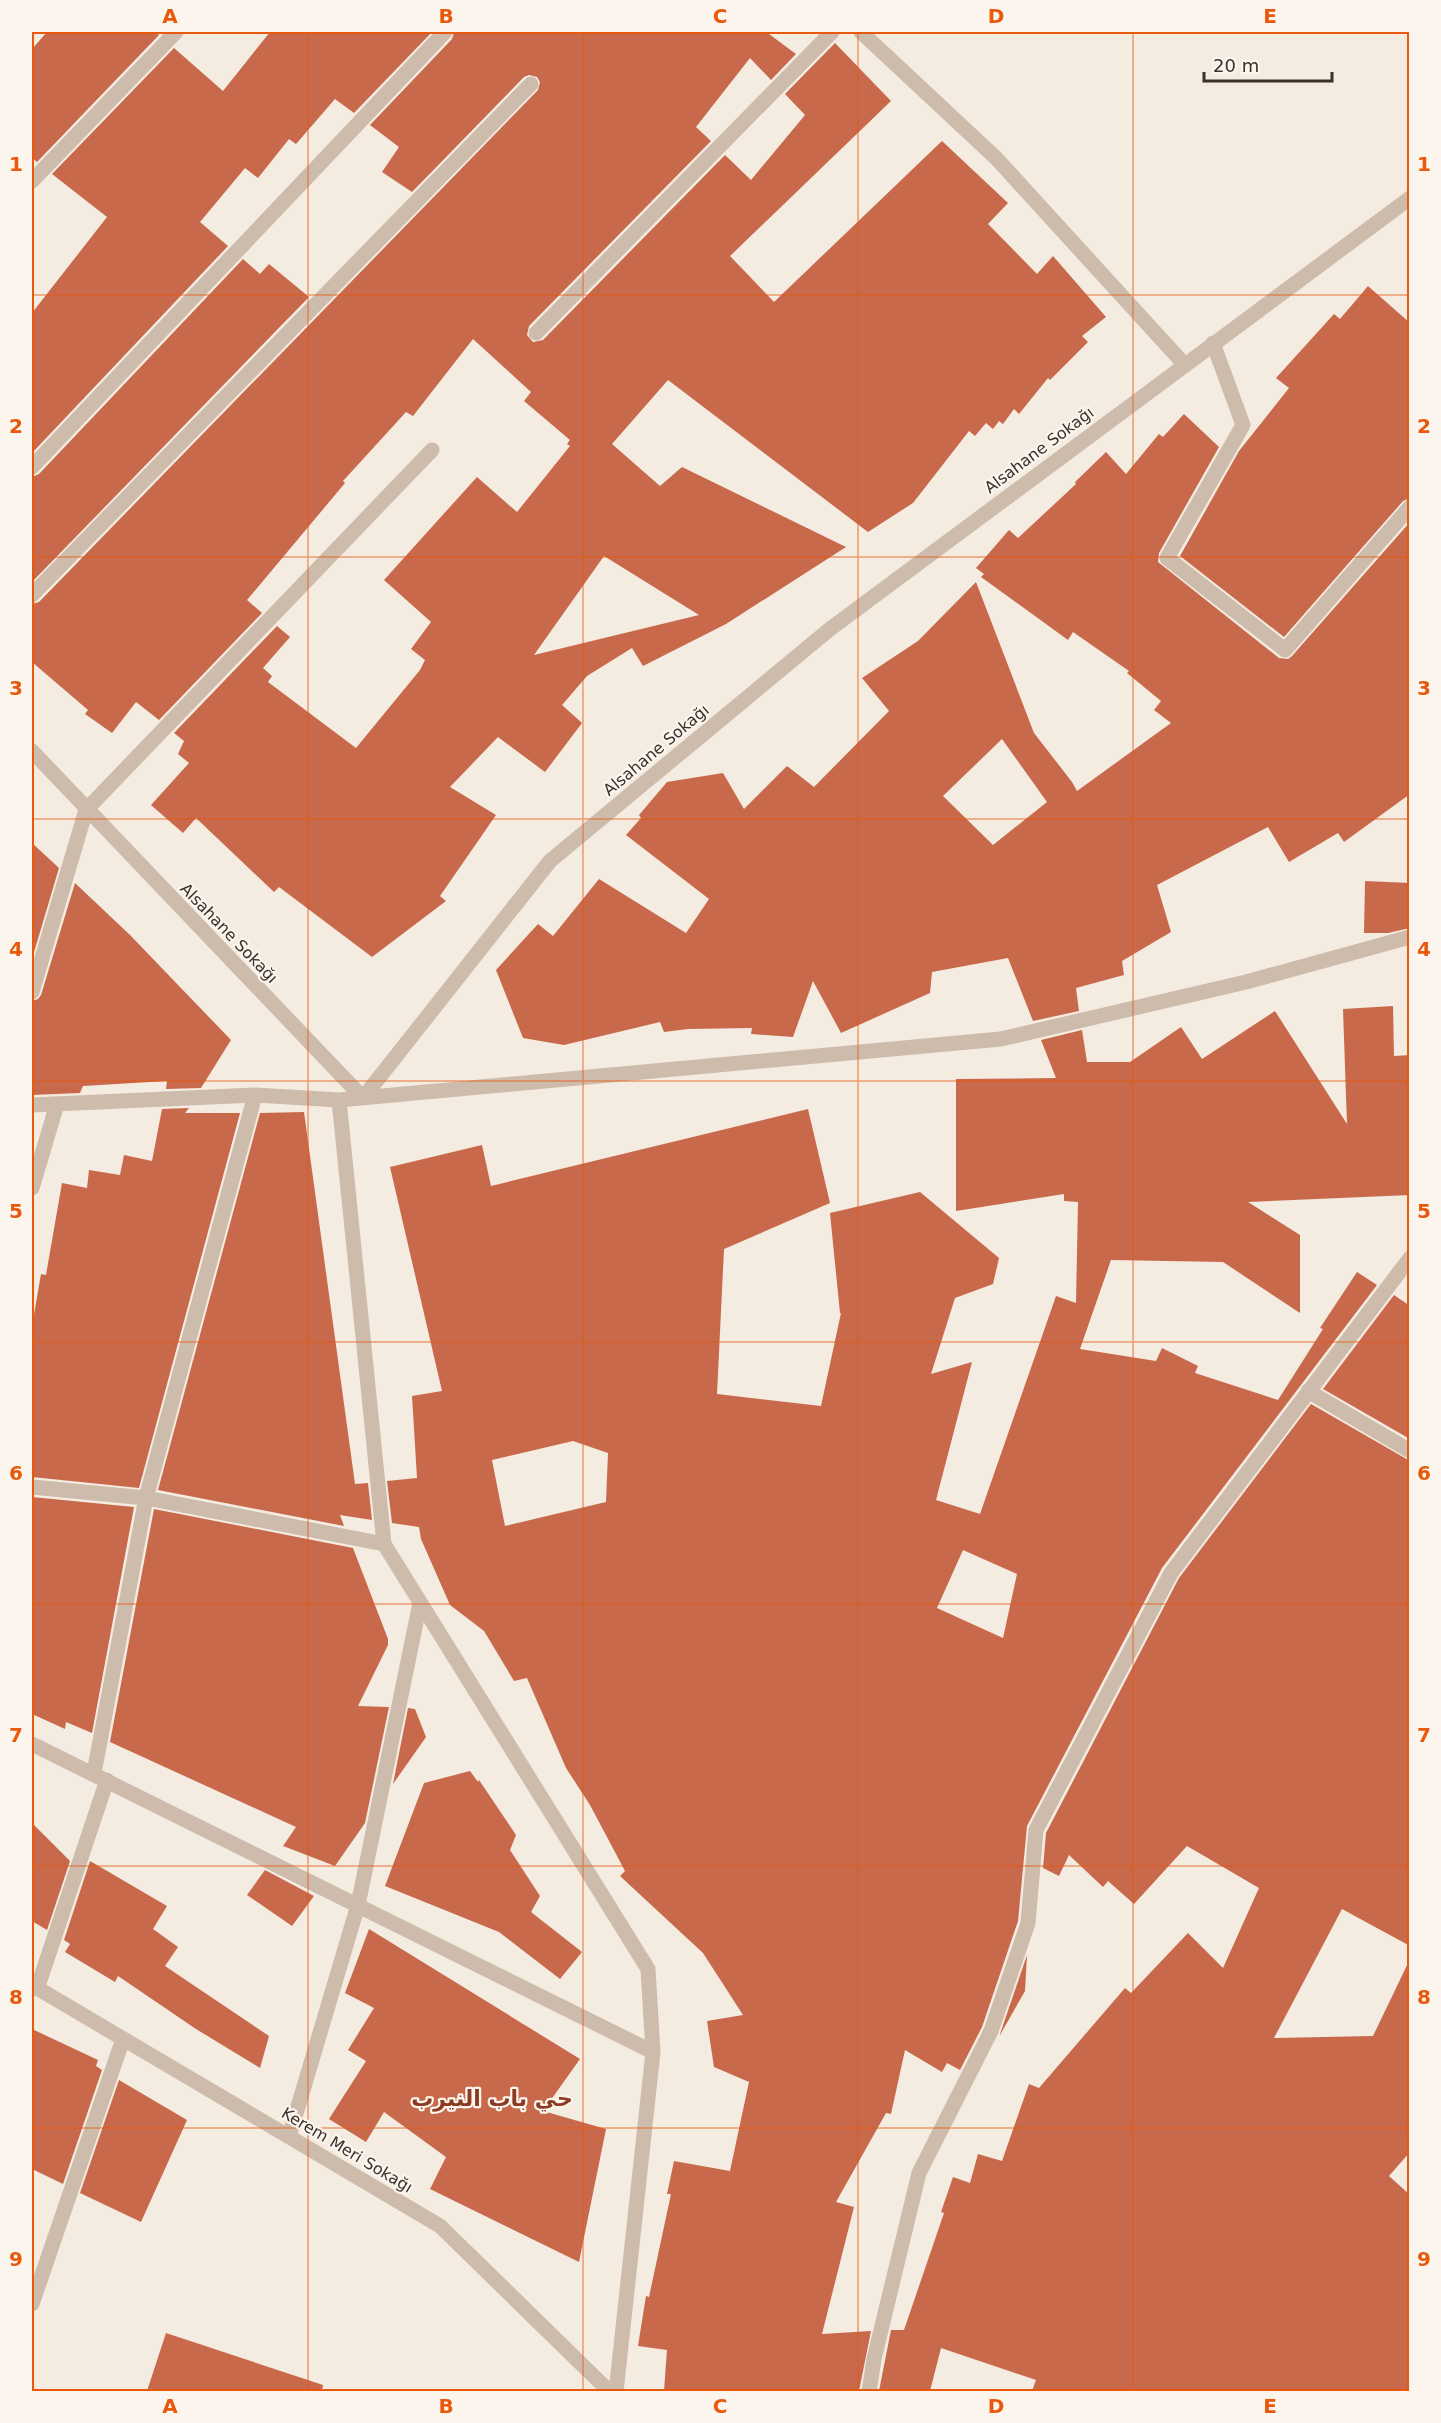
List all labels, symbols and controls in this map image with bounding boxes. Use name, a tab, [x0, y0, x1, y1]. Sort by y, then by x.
text: A	[162, 4, 178, 28]
text: B	[438, 4, 454, 28]
text: C	[713, 4, 727, 28]
text: D	[988, 4, 1004, 28]
text: E	[1263, 4, 1277, 28]
scale bar	[1204, 45, 1332, 83]
text: 20 m	[1213, 55, 1259, 76]
text: 1	[9, 152, 23, 176]
text: 1	[1417, 152, 1431, 176]
street label: Alsahane Sokağı	[981, 403, 1097, 497]
text: 2	[9, 414, 23, 438]
text: 2	[1417, 414, 1431, 438]
text: 3	[9, 676, 23, 700]
text: 3	[1417, 676, 1431, 700]
street label: Alsahane Sokağı	[599, 700, 713, 800]
street label: Alsahane Sokağı	[176, 879, 282, 987]
text: 4	[9, 937, 23, 961]
text: 4	[1417, 937, 1431, 961]
text: 5	[9, 1199, 23, 1223]
text: 5	[1417, 1199, 1431, 1223]
text: 6	[9, 1461, 23, 1485]
text: 6	[1417, 1461, 1431, 1485]
text: 7	[9, 1723, 23, 1747]
text: 7	[1417, 1723, 1431, 1747]
text: 8	[9, 1985, 23, 2009]
text: 8	[1417, 1985, 1431, 2009]
district label: حي باب النيرب	[411, 2086, 573, 2112]
street label: Kerem Meri Sokağı	[278, 2103, 416, 2197]
text: 9	[9, 2247, 23, 2271]
text: 9	[1417, 2247, 1431, 2271]
text: A	[162, 2394, 178, 2418]
text: B	[438, 2394, 454, 2418]
text: C	[713, 2394, 727, 2418]
text: D	[988, 2394, 1004, 2418]
text: E	[1263, 2394, 1277, 2418]

